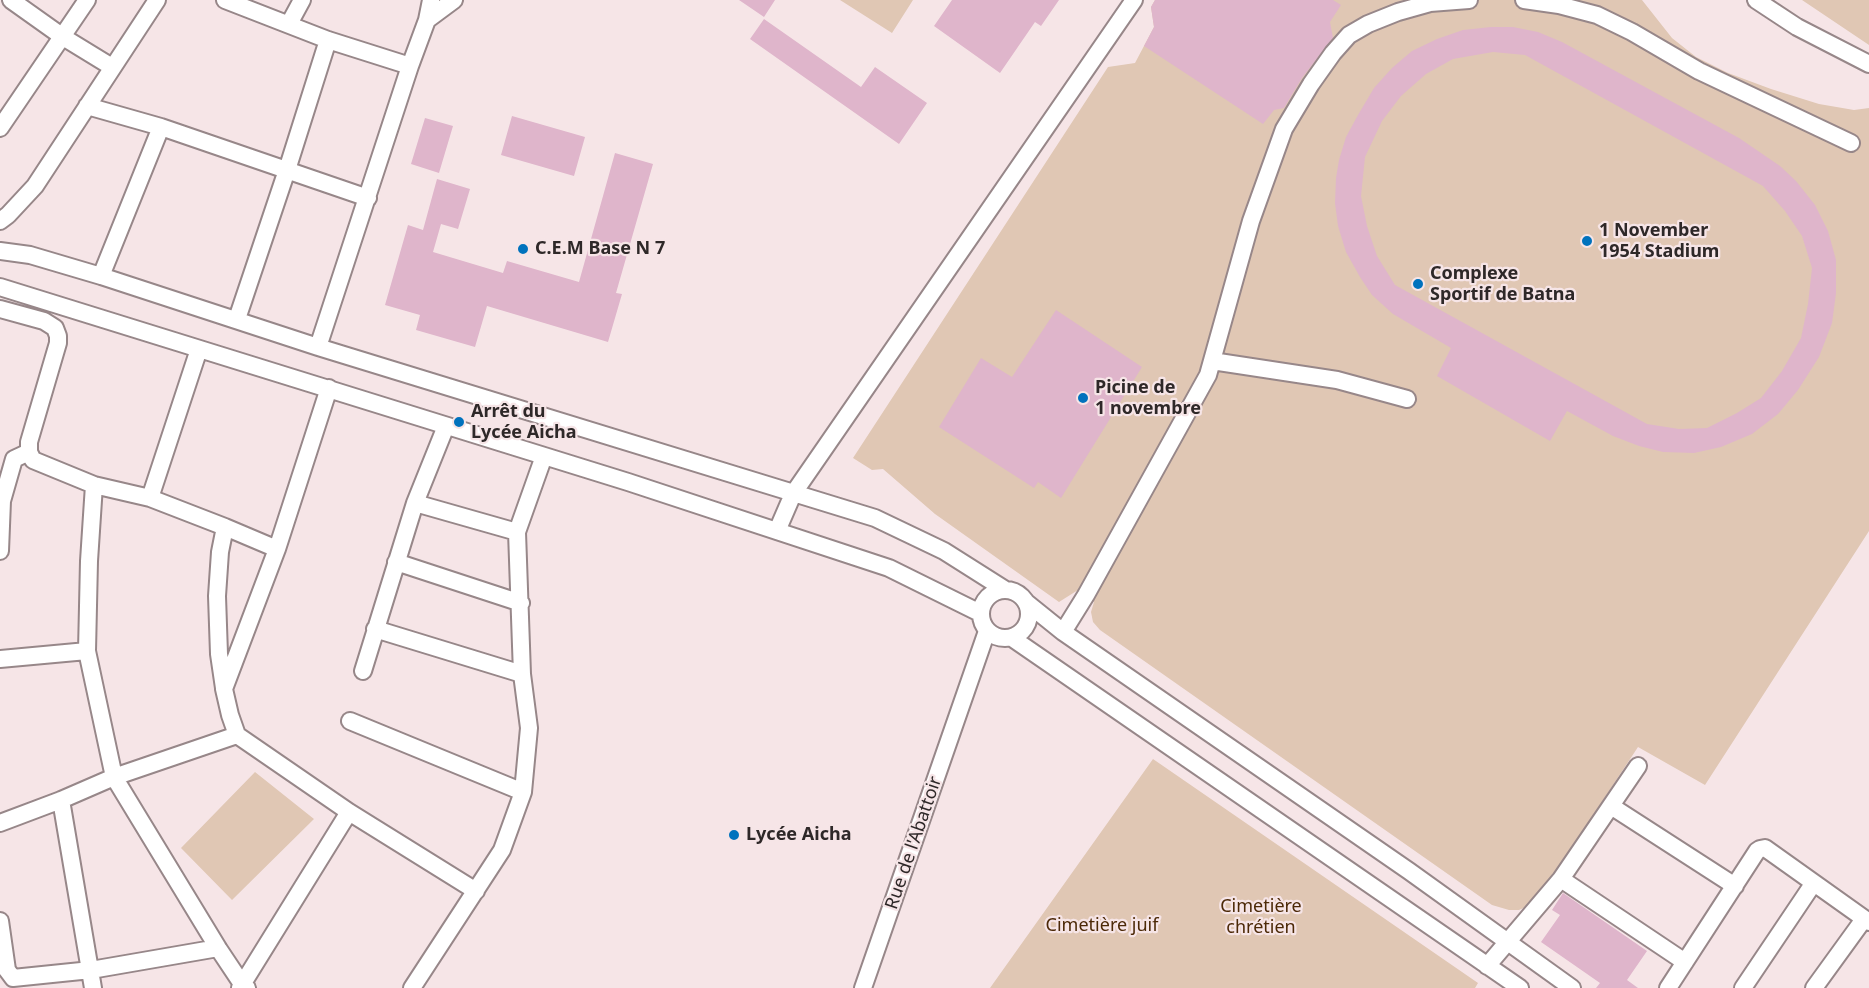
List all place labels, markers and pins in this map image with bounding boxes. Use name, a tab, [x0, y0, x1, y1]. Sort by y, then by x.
place label: 1 November 1954 Stadium	[1599, 220, 1719, 262]
marker: 1 November 1954 Stadium	[1580, 234, 1594, 248]
place label: C.E.M Base N 7	[535, 238, 665, 260]
marker: C.E.M Base N 7	[516, 242, 530, 256]
place label: Complexe Sportif de Batna	[1430, 263, 1575, 306]
marker: Complexe Sportif de Batna	[1411, 277, 1425, 291]
place label: Picine de 1 novembre	[1095, 377, 1201, 420]
marker: Picine de 1 novembre	[1076, 391, 1090, 405]
place label: Arrêt du Lycée Aicha	[471, 401, 576, 444]
marker: Arrêt du Lycée Aicha	[452, 415, 466, 429]
place label: Lycée Aicha	[746, 824, 851, 846]
marker: Lycée Aicha	[727, 828, 741, 842]

